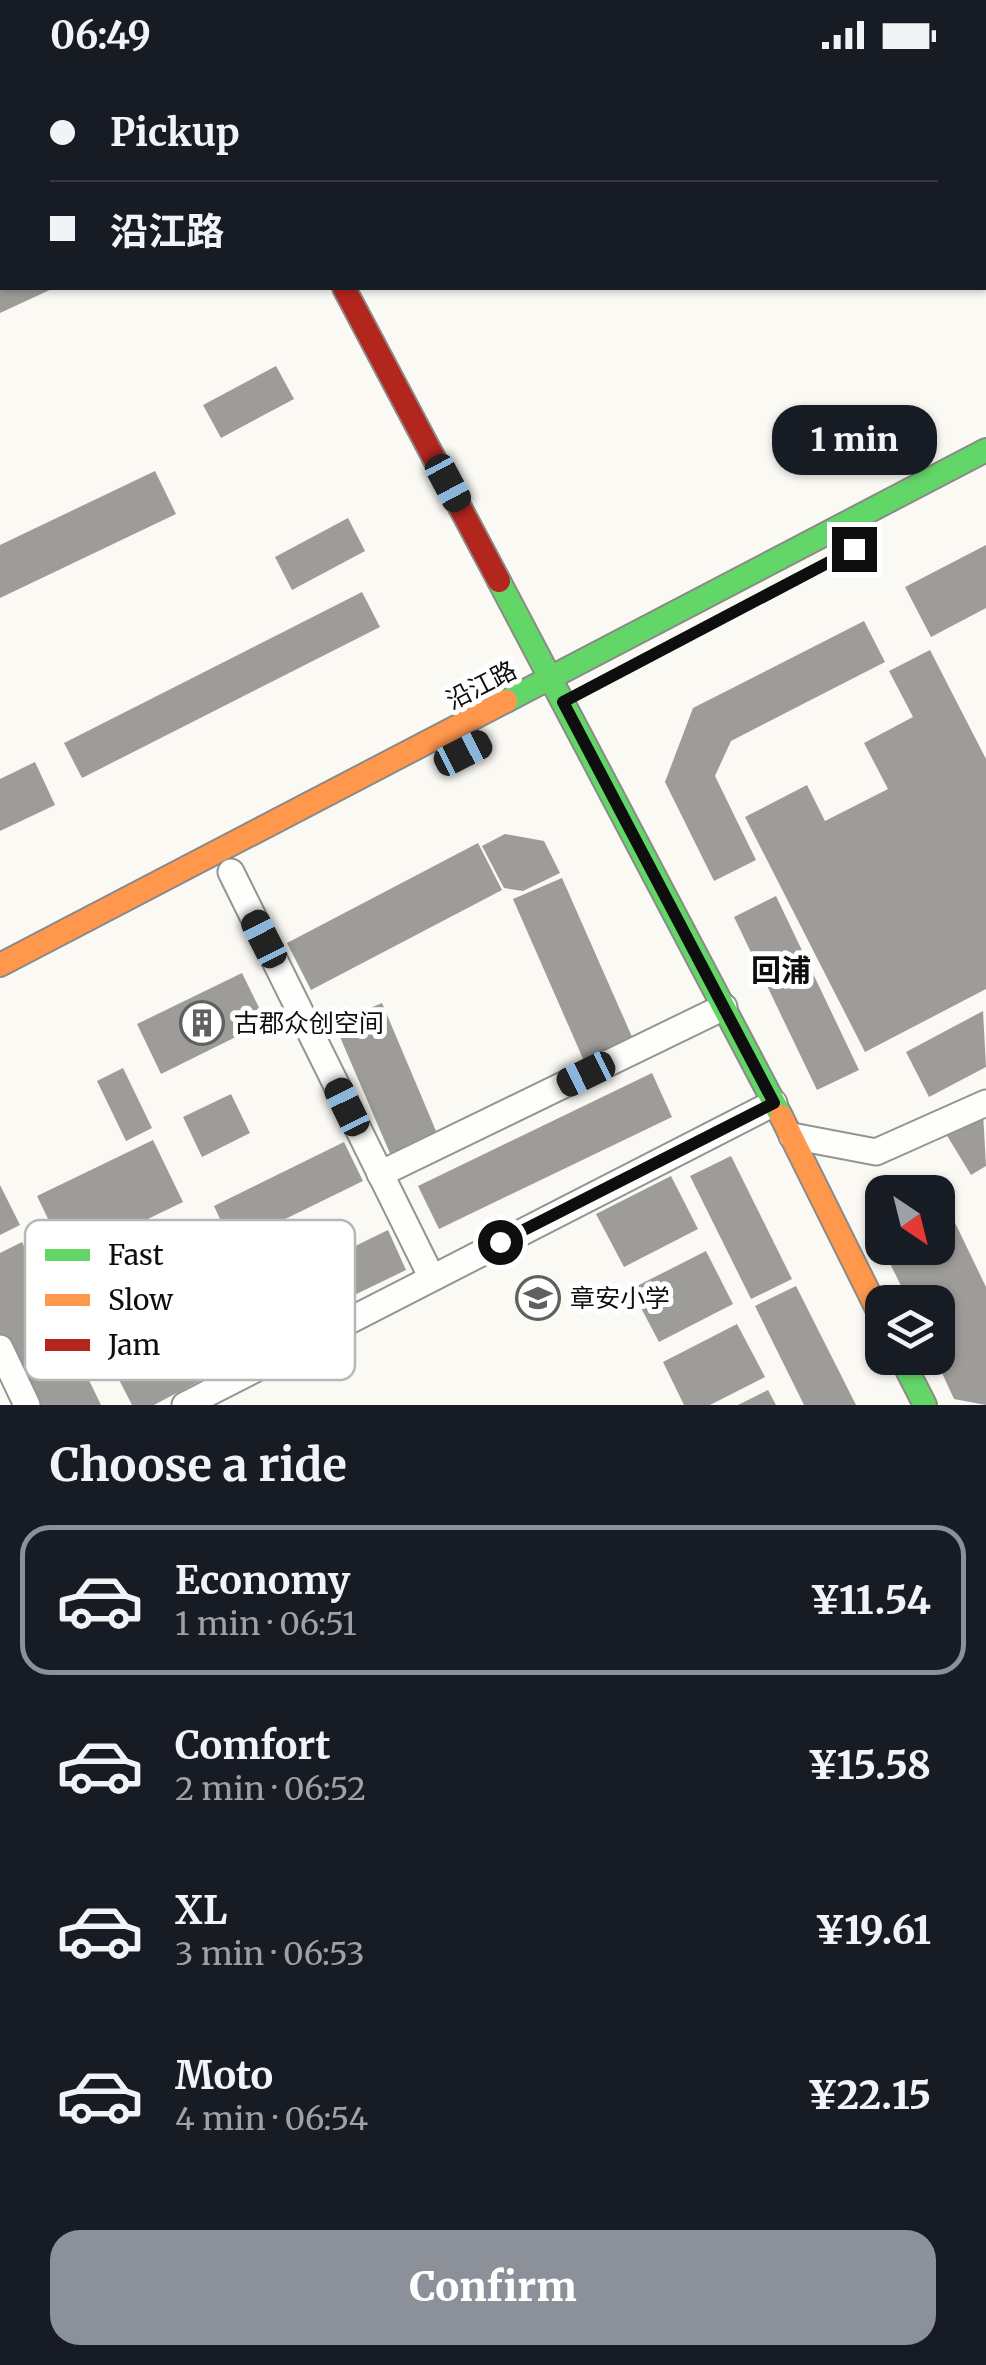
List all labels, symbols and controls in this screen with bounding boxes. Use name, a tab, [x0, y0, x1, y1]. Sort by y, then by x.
text: 06:49	[50, 12, 151, 59]
text: Pickup	[110, 109, 240, 156]
text: 沿江路	[110, 208, 224, 255]
callout: 1 min	[772, 404, 936, 474]
text: 1 min	[811, 420, 898, 460]
car	[421, 449, 475, 517]
route end	[832, 527, 877, 572]
street label: 沿江路	[440, 654, 522, 716]
car	[429, 726, 497, 780]
car	[237, 905, 291, 973]
district label: 回浦	[751, 951, 811, 989]
building icon: 古郡众创空间	[179, 1000, 225, 1046]
place label: 古郡众创空间	[234, 1007, 384, 1039]
car	[552, 1047, 620, 1101]
car	[320, 1073, 374, 1141]
north arrow	[865, 1175, 955, 1265]
map controls	[865, 1175, 955, 1375]
legend	[25, 1220, 355, 1380]
route start	[478, 1220, 523, 1265]
text: Fast	[108, 1237, 164, 1273]
school or university icon: 章安小学	[515, 1275, 561, 1321]
text: Slow	[108, 1282, 173, 1318]
place label: 章安小学	[570, 1282, 670, 1314]
button: layers	[865, 1285, 955, 1375]
text: Jam	[107, 1327, 161, 1363]
text: Choose a ride	[50, 1437, 347, 1493]
icon: car	[55, 1555, 145, 1645]
text: Economy	[175, 1557, 350, 1604]
text: ¥11.54	[810, 1577, 931, 1624]
text: 1 min · 06:51	[175, 1604, 357, 1644]
icon: car	[55, 1720, 145, 1810]
text: Comfort	[175, 1722, 331, 1769]
text: ¥15.58	[807, 1742, 931, 1789]
text: 2 min · 06:52	[175, 1769, 366, 1809]
icon: car	[55, 1885, 145, 1975]
text: XL	[175, 1887, 227, 1934]
text: ¥19.61	[815, 1907, 931, 1954]
text: 3 min · 06:53	[175, 1934, 365, 1974]
icon: car	[55, 2050, 145, 2140]
text: Moto	[175, 2052, 273, 2099]
text: ¥22.15	[807, 2072, 931, 2119]
text: 4 min · 06:54	[175, 2099, 368, 2139]
button: Confirm	[50, 2230, 936, 2345]

